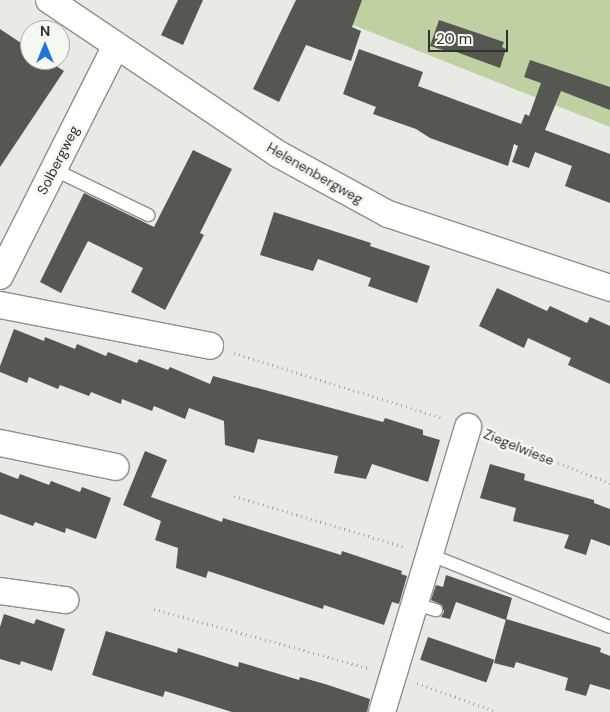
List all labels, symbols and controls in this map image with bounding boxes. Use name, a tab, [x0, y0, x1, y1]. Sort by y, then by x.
north arrow	[20, 20, 70, 70]
scale bar	[430, 20, 510, 52]
text: N	[40, 22, 50, 40]
text: 20 m	[436, 29, 472, 49]
street label: Solbergweg	[33, 123, 83, 197]
street label: Helenenbergweg	[264, 139, 366, 207]
street label: Ziegelwiese	[481, 425, 557, 469]

